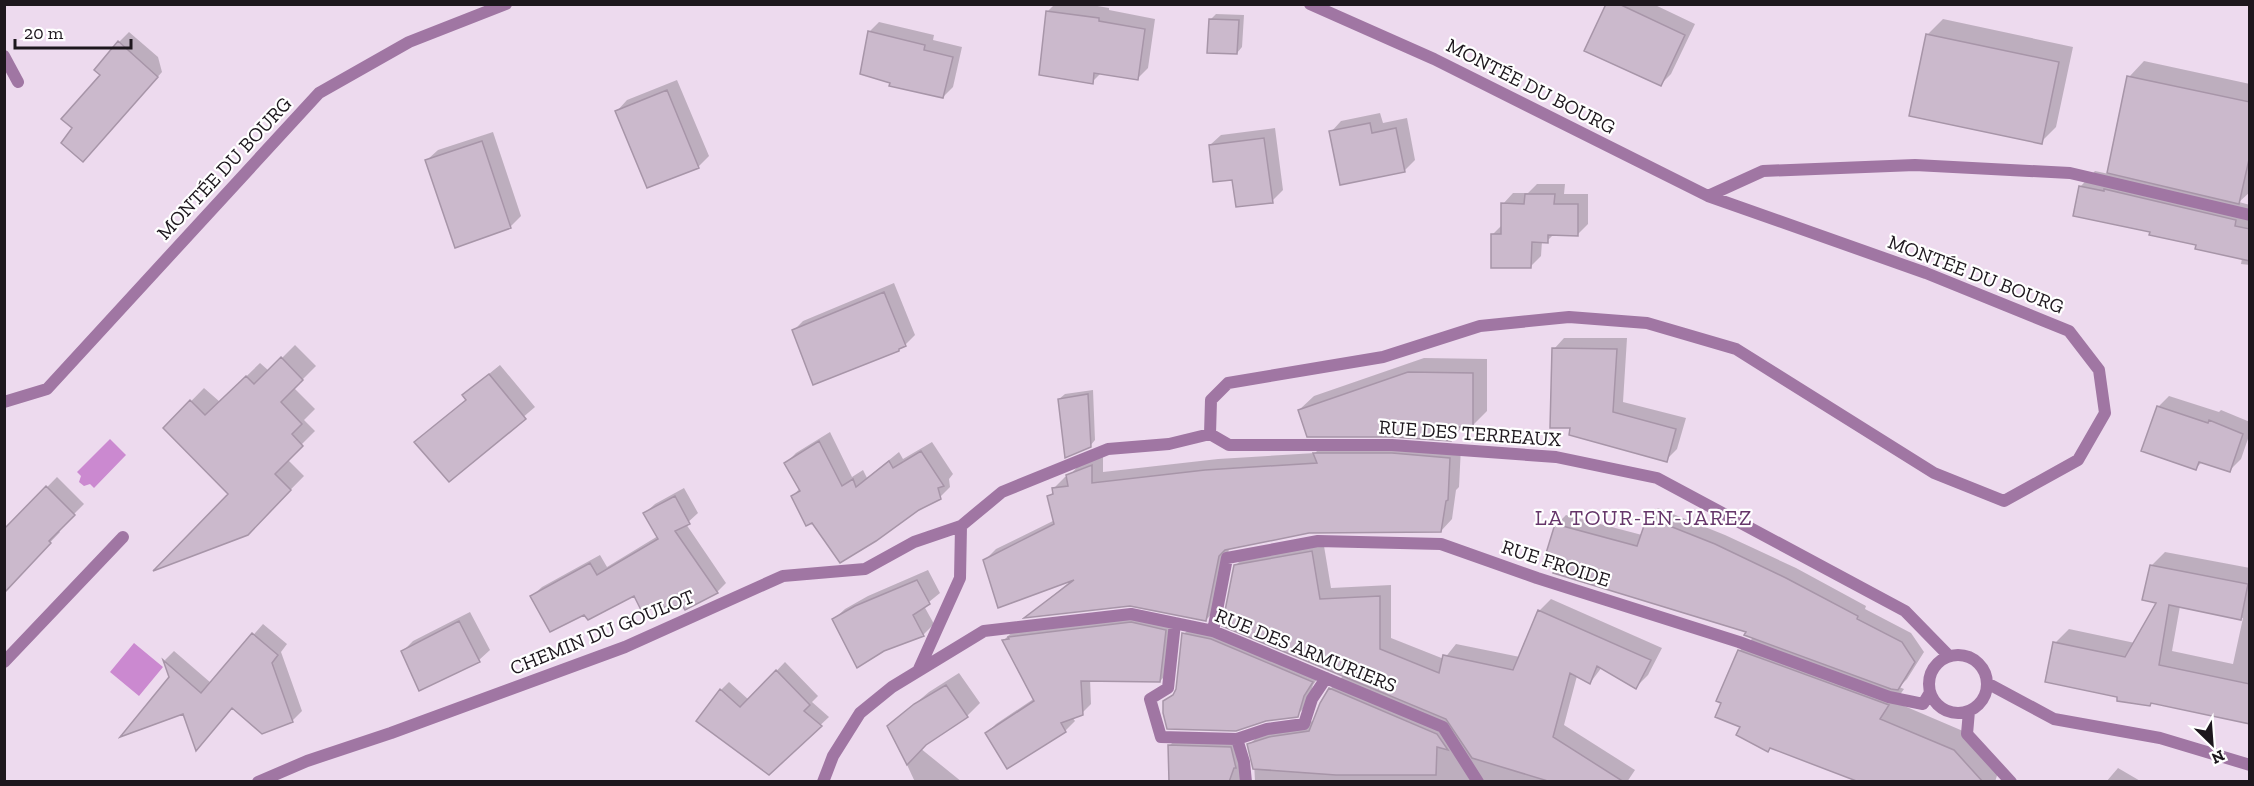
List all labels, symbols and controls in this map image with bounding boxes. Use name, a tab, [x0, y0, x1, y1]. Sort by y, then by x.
scale bar	[15, 12, 130, 50]
text: 20 m	[24, 22, 64, 44]
street label: MONTÉE DU BOURG	[1442, 33, 1620, 139]
street label: MONTÉE DU BOURG	[152, 91, 297, 244]
street label: MONTÉE DU BOURG	[1885, 229, 2068, 319]
street label: RUE DES TERREAUX	[1378, 415, 1562, 451]
district label: LA TOUR-EN-JAREZ	[1535, 504, 1753, 531]
street label: RUE FROIDE	[1499, 534, 1613, 592]
street label: CHEMIN DU GOULOT	[506, 584, 698, 680]
street label: RUE DES ARMURIERS	[1212, 603, 1400, 697]
north arrow	[2182, 714, 2242, 774]
text: N	[2209, 746, 2228, 768]

